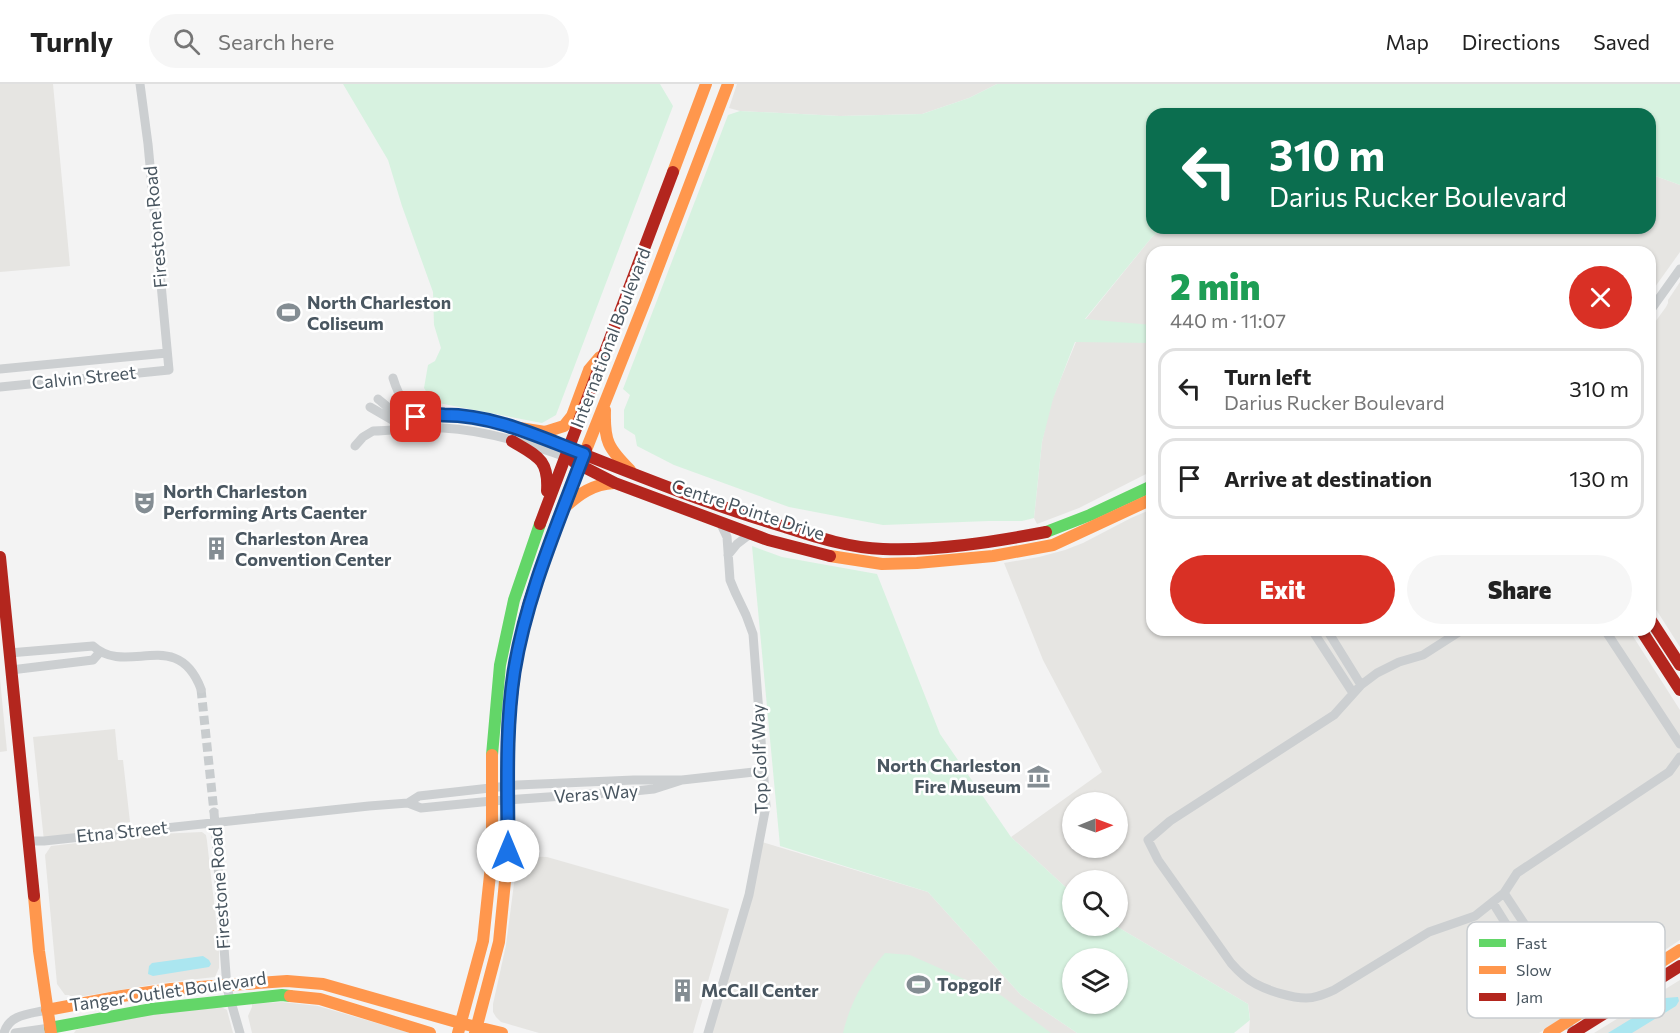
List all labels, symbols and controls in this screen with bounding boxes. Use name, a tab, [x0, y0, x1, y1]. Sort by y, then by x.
search box	[149, 14, 569, 68]
text: Turnly	[30, 24, 113, 58]
icon: search	[170, 25, 203, 58]
text: Search here	[218, 28, 334, 55]
text: Map	[1386, 29, 1429, 54]
text: Directions	[1462, 29, 1560, 54]
text: Saved	[1593, 29, 1650, 54]
text: 310 m	[1269, 128, 1385, 180]
icon: left	[1170, 132, 1248, 210]
street label: Firestone Road	[139, 165, 171, 289]
text: Darius Rucker Boulevard	[1269, 180, 1567, 213]
street label: International Boulevard	[565, 244, 655, 431]
text: 2 min	[1170, 263, 1260, 307]
button: close	[1569, 266, 1632, 329]
place label: North Charleston Coliseum	[307, 291, 451, 334]
sports icon: North Charleston Coliseum	[276, 300, 302, 326]
text: 440 m · 11:07	[1170, 308, 1286, 332]
street label: Calvin Street	[31, 361, 137, 393]
text: Turn left	[1224, 363, 1311, 390]
icon: left	[1173, 372, 1206, 405]
text: 310 m	[1569, 375, 1629, 402]
text: Darius Rucker Boulevard	[1224, 390, 1445, 414]
pin	[390, 391, 441, 442]
icon: arrive	[399, 400, 432, 433]
icon: arrive	[1173, 462, 1206, 495]
text: Arrive at destination	[1224, 465, 1432, 492]
text: 130 m	[1569, 465, 1629, 492]
street label: Centre Pointe Drive	[669, 474, 828, 544]
place label: North Charleston Performing Arts Caenter	[163, 480, 368, 523]
theatre icon: North Charleston Performing Arts Caenter	[132, 489, 158, 515]
place label: Charleston Area Convention Center	[235, 527, 392, 570]
building icon: Charleston Area Convention Center	[204, 536, 230, 562]
button: Exit	[1170, 555, 1395, 624]
button: Share	[1407, 555, 1632, 624]
street label: Top Golf Way	[746, 704, 772, 814]
place label: North Charleston Fire Museum	[877, 754, 1021, 797]
museum icon: North Charleston Fire Museum	[1026, 763, 1052, 789]
street label: Veras Way	[553, 779, 639, 807]
north arrow	[1062, 792, 1128, 858]
map controls	[1062, 792, 1128, 1014]
street label: Etna Street	[75, 815, 169, 847]
position arrow	[476, 819, 540, 883]
street label: Firestone Road	[204, 826, 234, 950]
button: search	[1062, 870, 1128, 936]
legend	[1467, 922, 1665, 1018]
text: Fast	[1516, 933, 1547, 952]
button: layers	[1062, 948, 1128, 1014]
text: Slow	[1516, 960, 1552, 979]
street label: Tanger Outlet Boulevard	[68, 966, 268, 1016]
sports icon: Topgolf	[906, 972, 932, 998]
place label: Topgolf	[937, 973, 1002, 995]
building icon: McCall Center	[670, 978, 696, 1004]
place label: McCall Center	[701, 979, 819, 1001]
text: Jam	[1516, 987, 1543, 1006]

